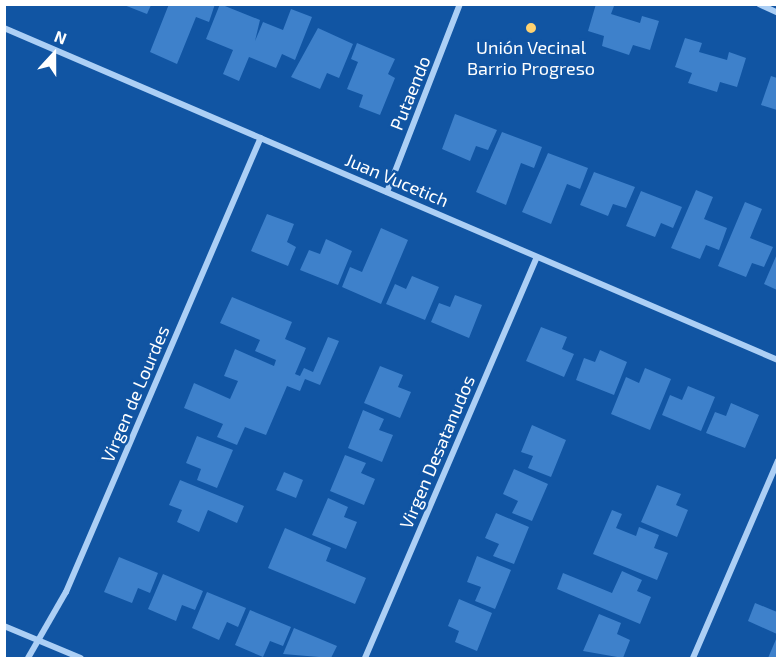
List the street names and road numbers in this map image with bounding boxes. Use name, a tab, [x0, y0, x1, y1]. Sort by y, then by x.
street label: Putaendo	[385, 53, 435, 133]
street label: Juan Vucetich	[342, 148, 452, 212]
street label: Virgen de Lourdes	[96, 322, 174, 466]
street label: Virgen Desatanudos	[395, 372, 479, 532]

